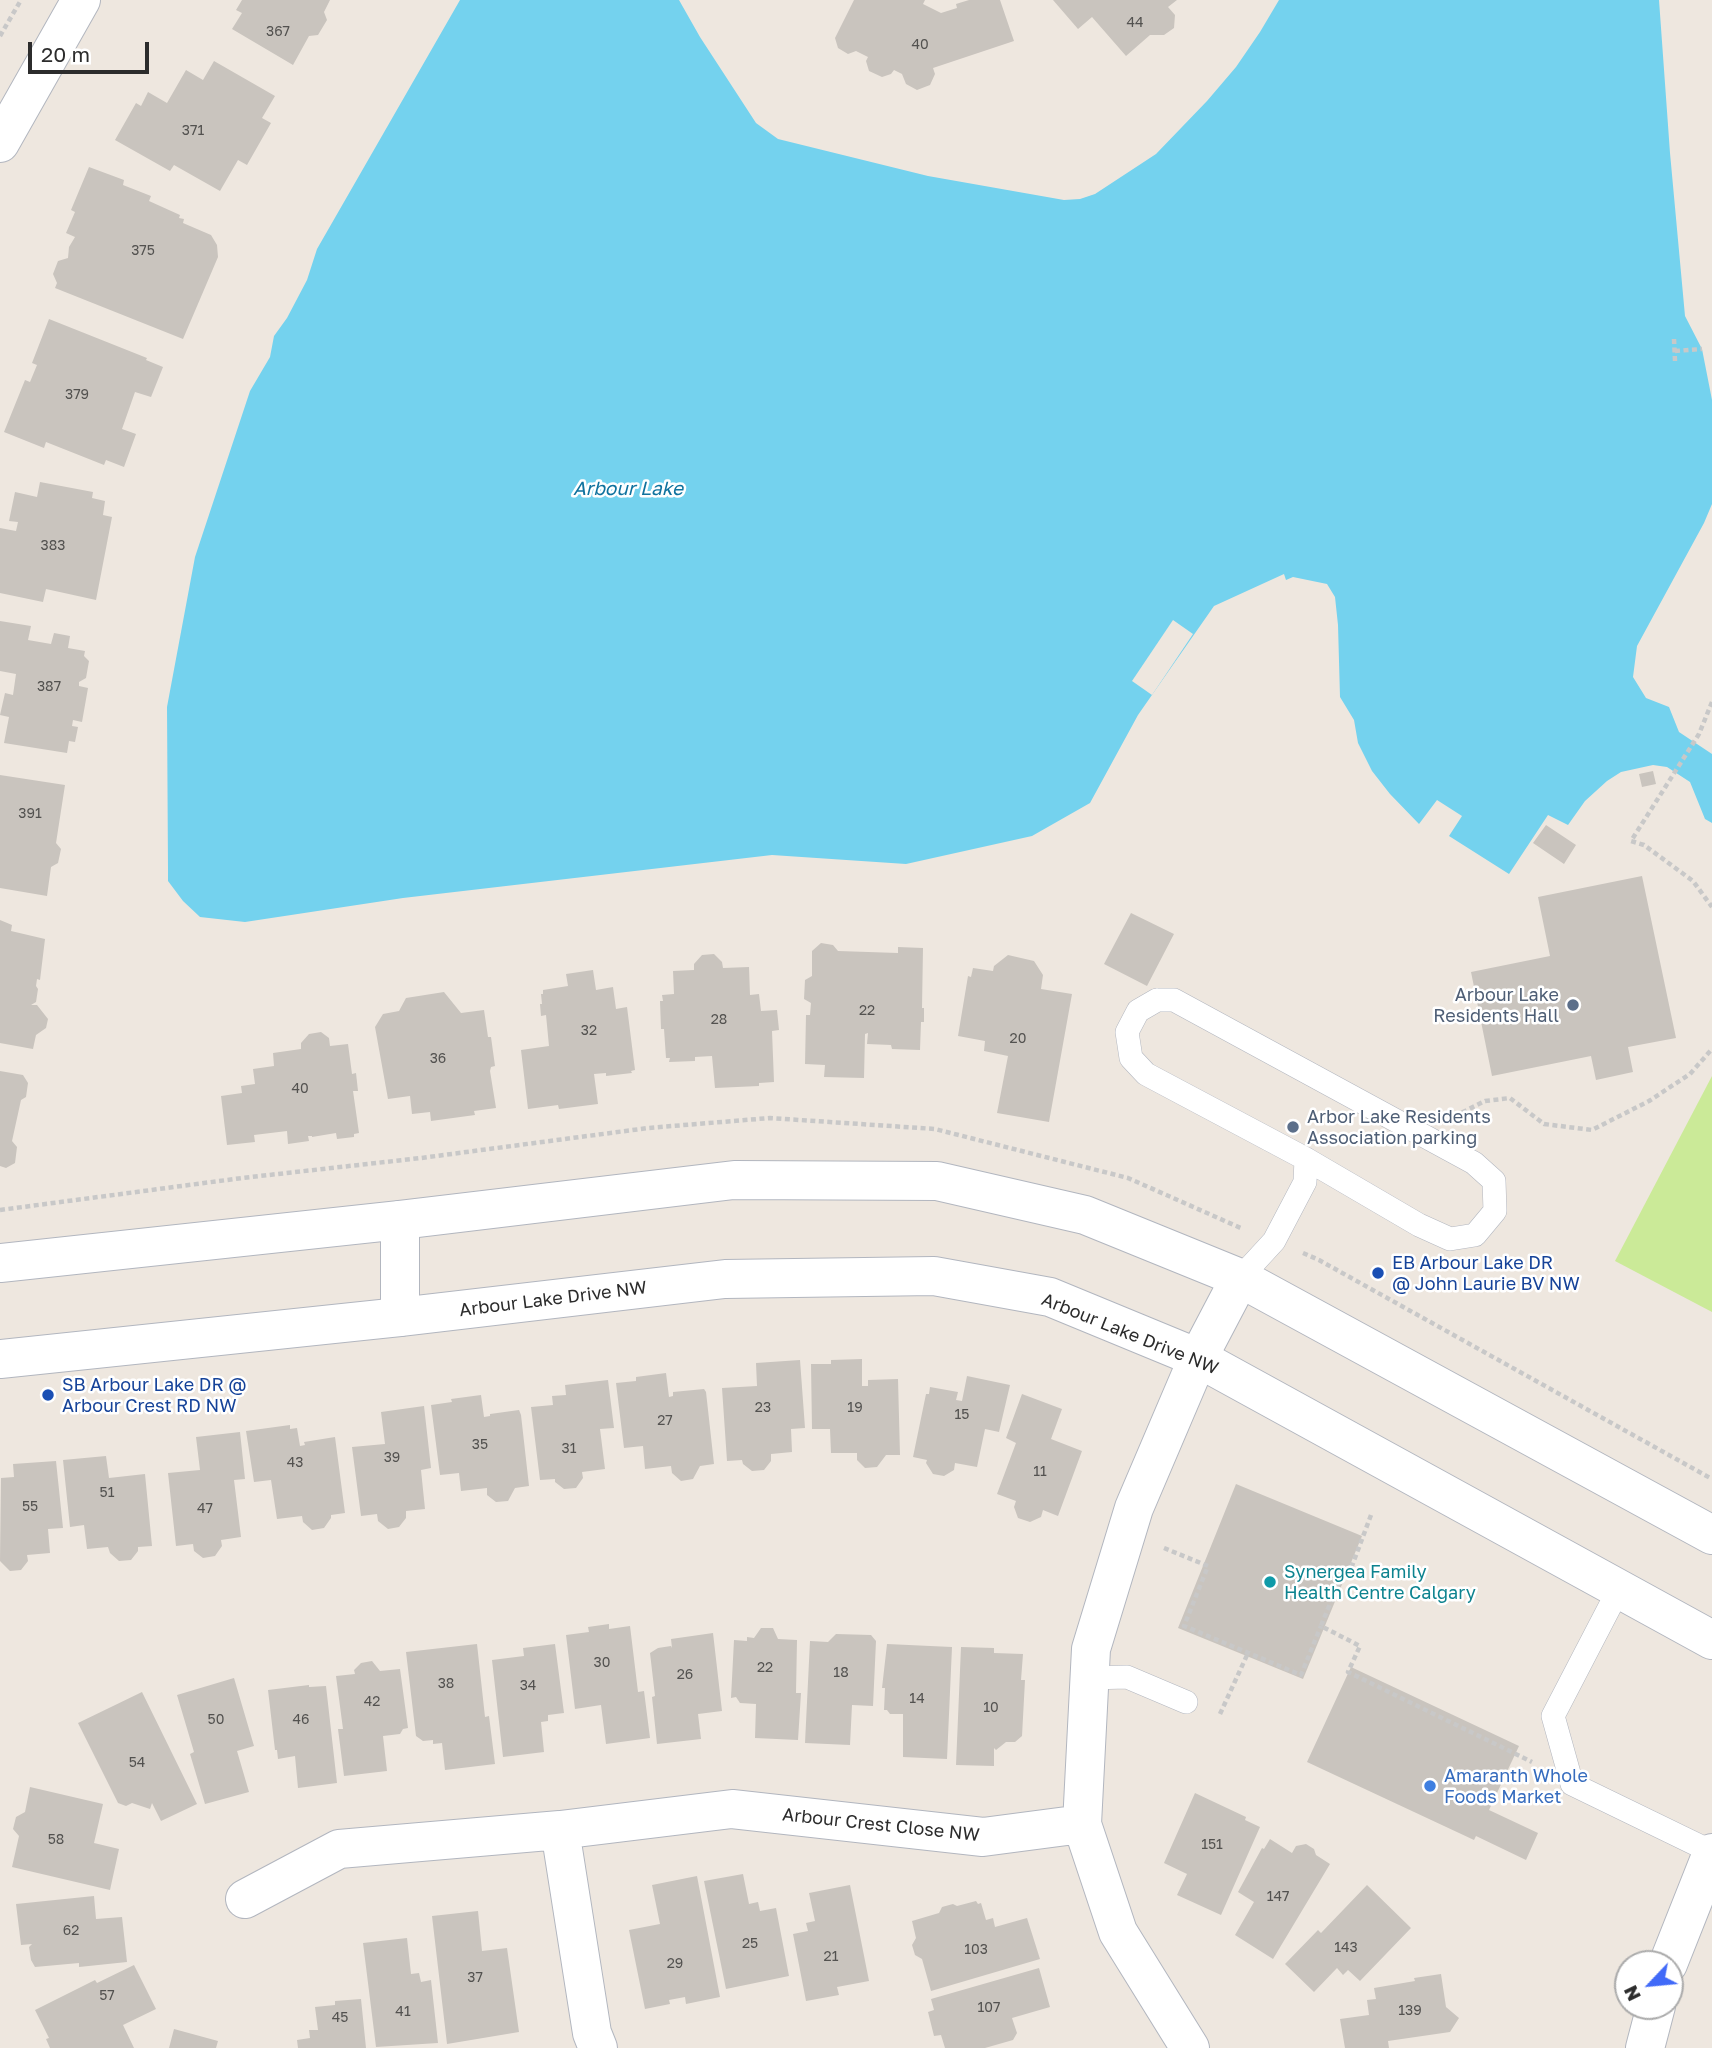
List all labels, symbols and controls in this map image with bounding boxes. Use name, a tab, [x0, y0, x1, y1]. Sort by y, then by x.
house number: 44	[1126, 15, 1144, 31]
house number: 367	[266, 24, 290, 40]
scale bar	[32, 28, 152, 72]
house number: 40	[911, 37, 929, 53]
text: 20 m	[41, 41, 90, 67]
house number: 371	[182, 123, 204, 139]
house number: 375	[131, 243, 155, 259]
house number: 379	[65, 387, 89, 403]
water label: Arbour Lake	[573, 478, 683, 500]
house number: 383	[41, 538, 65, 554]
house number: 387	[37, 679, 61, 695]
house number: 391	[18, 806, 42, 822]
place label: Arbour Lake Residents Hall	[1433, 984, 1559, 1026]
marker: Arbour Lake Residents Hall	[1565, 997, 1581, 1013]
house number: 22	[859, 1003, 875, 1019]
house number: 28	[711, 1012, 727, 1028]
house number: 32	[581, 1023, 597, 1039]
house number: 20	[1010, 1031, 1026, 1047]
house number: 36	[430, 1051, 446, 1067]
house number: 40	[291, 1081, 309, 1097]
place label: Arbor Lake Residents Association parking	[1307, 1106, 1491, 1148]
marker: Arbor Lake Residents Association parking	[1285, 1119, 1301, 1135]
place label: EB Arbour Lake DR @ John Laurie BV NW	[1392, 1252, 1580, 1294]
marker: EB Arbour Lake DR @ John Laurie BV NW	[1370, 1265, 1386, 1281]
street label: Arbour Lake Drive NW	[458, 1277, 648, 1321]
street label: Arbour Lake Drive NW	[1038, 1289, 1222, 1379]
place label: SB Arbour Lake DR @ Arbour Crest RD NW	[62, 1374, 246, 1416]
marker: SB Arbour Lake DR @ Arbour Crest RD NW	[40, 1387, 56, 1403]
house number: 23	[755, 1400, 771, 1416]
house number: 19	[847, 1400, 863, 1416]
house number: 15	[955, 1407, 969, 1423]
house number: 27	[657, 1413, 673, 1429]
house number: 35	[472, 1437, 488, 1453]
house number: 31	[562, 1441, 576, 1457]
house number: 39	[384, 1450, 400, 1466]
house number: 43	[287, 1455, 303, 1471]
house number: 11	[1033, 1464, 1047, 1480]
house number: 51	[100, 1485, 114, 1501]
house number: 55	[22, 1499, 38, 1515]
house number: 47	[197, 1501, 213, 1517]
place label: Synergea Family Health Centre Calgary	[1284, 1561, 1476, 1604]
marker: Synergea Family Health Centre Calgary	[1262, 1574, 1278, 1590]
house number: 30	[594, 1655, 610, 1671]
house number: 22	[757, 1660, 773, 1676]
house number: 18	[833, 1665, 849, 1681]
house number: 26	[677, 1667, 693, 1683]
house number: 38	[438, 1676, 454, 1692]
house number: 34	[520, 1678, 536, 1694]
house number: 14	[909, 1691, 925, 1707]
house number: 42	[364, 1694, 380, 1710]
house number: 10	[983, 1700, 999, 1716]
house number: 50	[208, 1712, 224, 1728]
house number: 46	[292, 1712, 310, 1728]
house number: 54	[129, 1755, 145, 1771]
place label: Amaranth Whole Foods Market	[1444, 1765, 1588, 1808]
marker: Amaranth Whole Foods Market	[1422, 1778, 1438, 1794]
street label: Arbour Crest Close NW	[781, 1804, 981, 1846]
house number: 58	[48, 1832, 64, 1848]
house number: 151	[1201, 1837, 1223, 1853]
house number: 147	[1267, 1889, 1289, 1905]
house number: 62	[63, 1923, 79, 1939]
house number: 25	[742, 1936, 758, 1952]
house number: 143	[1334, 1940, 1358, 1956]
house number: 103	[964, 1942, 988, 1958]
house number: 21	[824, 1949, 838, 1965]
north arrow	[1614, 1950, 1684, 2020]
house number: 29	[667, 1956, 683, 1972]
house number: 37	[467, 1970, 483, 1986]
text: N	[1618, 1982, 1645, 2005]
house number: 57	[99, 1988, 115, 2004]
house number: 107	[978, 2000, 1000, 2016]
house number: 139	[1398, 2003, 1422, 2019]
house number: 41	[395, 2004, 411, 2020]
house number: 45	[332, 2010, 348, 2026]

